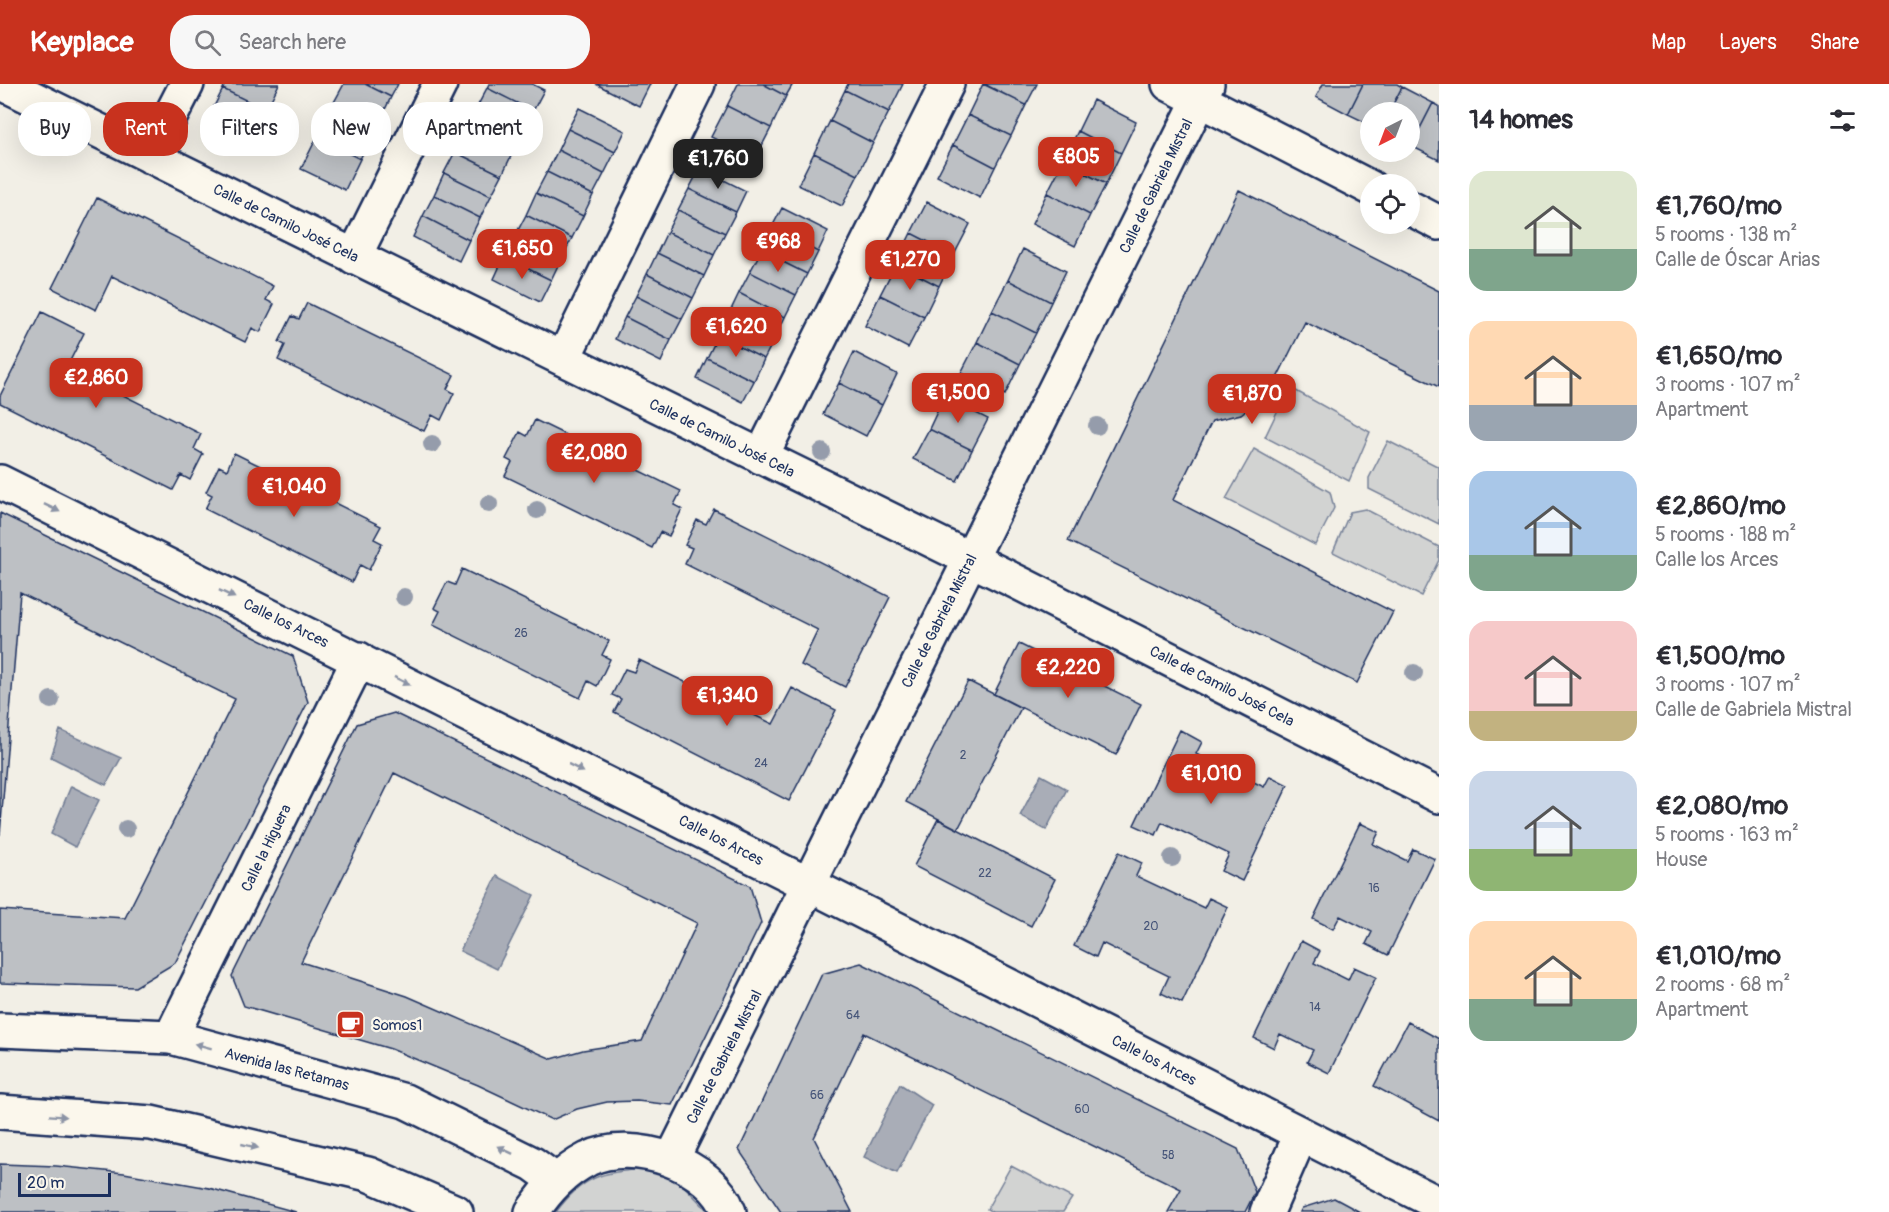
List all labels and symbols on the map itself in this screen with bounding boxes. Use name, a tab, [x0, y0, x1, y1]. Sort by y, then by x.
north arrow	[1360, 102, 1420, 162]
street label: Calle de Gabriela Mistral	[1116, 116, 1197, 257]
pin: €805	[1040, 137, 1112, 188]
pin: €1,760	[669, 139, 767, 190]
street label: Calle de Camilo José Cela	[210, 180, 362, 267]
pin: €968	[742, 222, 814, 273]
pin: €1,650	[473, 229, 571, 280]
pin: €1,270	[861, 240, 959, 291]
pin: €1,620	[687, 307, 785, 358]
pin: €2,860	[47, 358, 145, 409]
pin: €1,500	[909, 373, 1007, 424]
pin: €1,870	[1203, 374, 1301, 425]
street label: Calle de Camilo José Cela	[646, 395, 798, 482]
pin: €2,080	[545, 433, 643, 484]
pin: €1,040	[245, 467, 343, 518]
one-way arrow	[44, 503, 61, 512]
street label: Calle de Gabriela Mistral	[897, 551, 981, 691]
one-way arrow	[219, 589, 236, 599]
street label: Calle los Arces	[240, 595, 332, 652]
house number: 26	[514, 626, 528, 641]
street label: Calle de Camilo José Cela	[1146, 642, 1297, 731]
pin: €2,220	[1019, 648, 1117, 699]
one-way arrow	[393, 675, 411, 685]
pin: €1,340	[678, 676, 776, 727]
house number: 2	[960, 748, 967, 763]
pin: €1,010	[1162, 754, 1260, 805]
house number: 24	[754, 756, 768, 771]
one-way arrow	[568, 763, 585, 773]
street label: Calle la Higuera	[237, 801, 296, 895]
street label: Calle los Arces	[675, 811, 767, 870]
house number: 22	[978, 866, 992, 881]
house number: 16	[1368, 881, 1380, 896]
house number: 20	[1144, 919, 1158, 934]
street label: Calle de Gabriela Mistral	[682, 987, 766, 1127]
house number: 14	[1309, 1000, 1321, 1015]
house number: 64	[846, 1008, 860, 1023]
cafe icon: Somos1	[335, 1009, 367, 1041]
place label: Somos1	[372, 1016, 422, 1035]
street label: Calle los Arces	[1108, 1031, 1200, 1090]
one-way arrow	[194, 1041, 212, 1050]
street label: Avenida las Retamas	[223, 1044, 351, 1095]
house number: 66	[810, 1088, 824, 1103]
house number: 60	[1074, 1102, 1090, 1117]
one-way arrow	[49, 1111, 68, 1121]
one-way arrow	[241, 1142, 260, 1152]
one-way arrow	[497, 1146, 514, 1155]
house number: 58	[1162, 1148, 1174, 1163]
scale bar	[18, 1170, 111, 1198]

